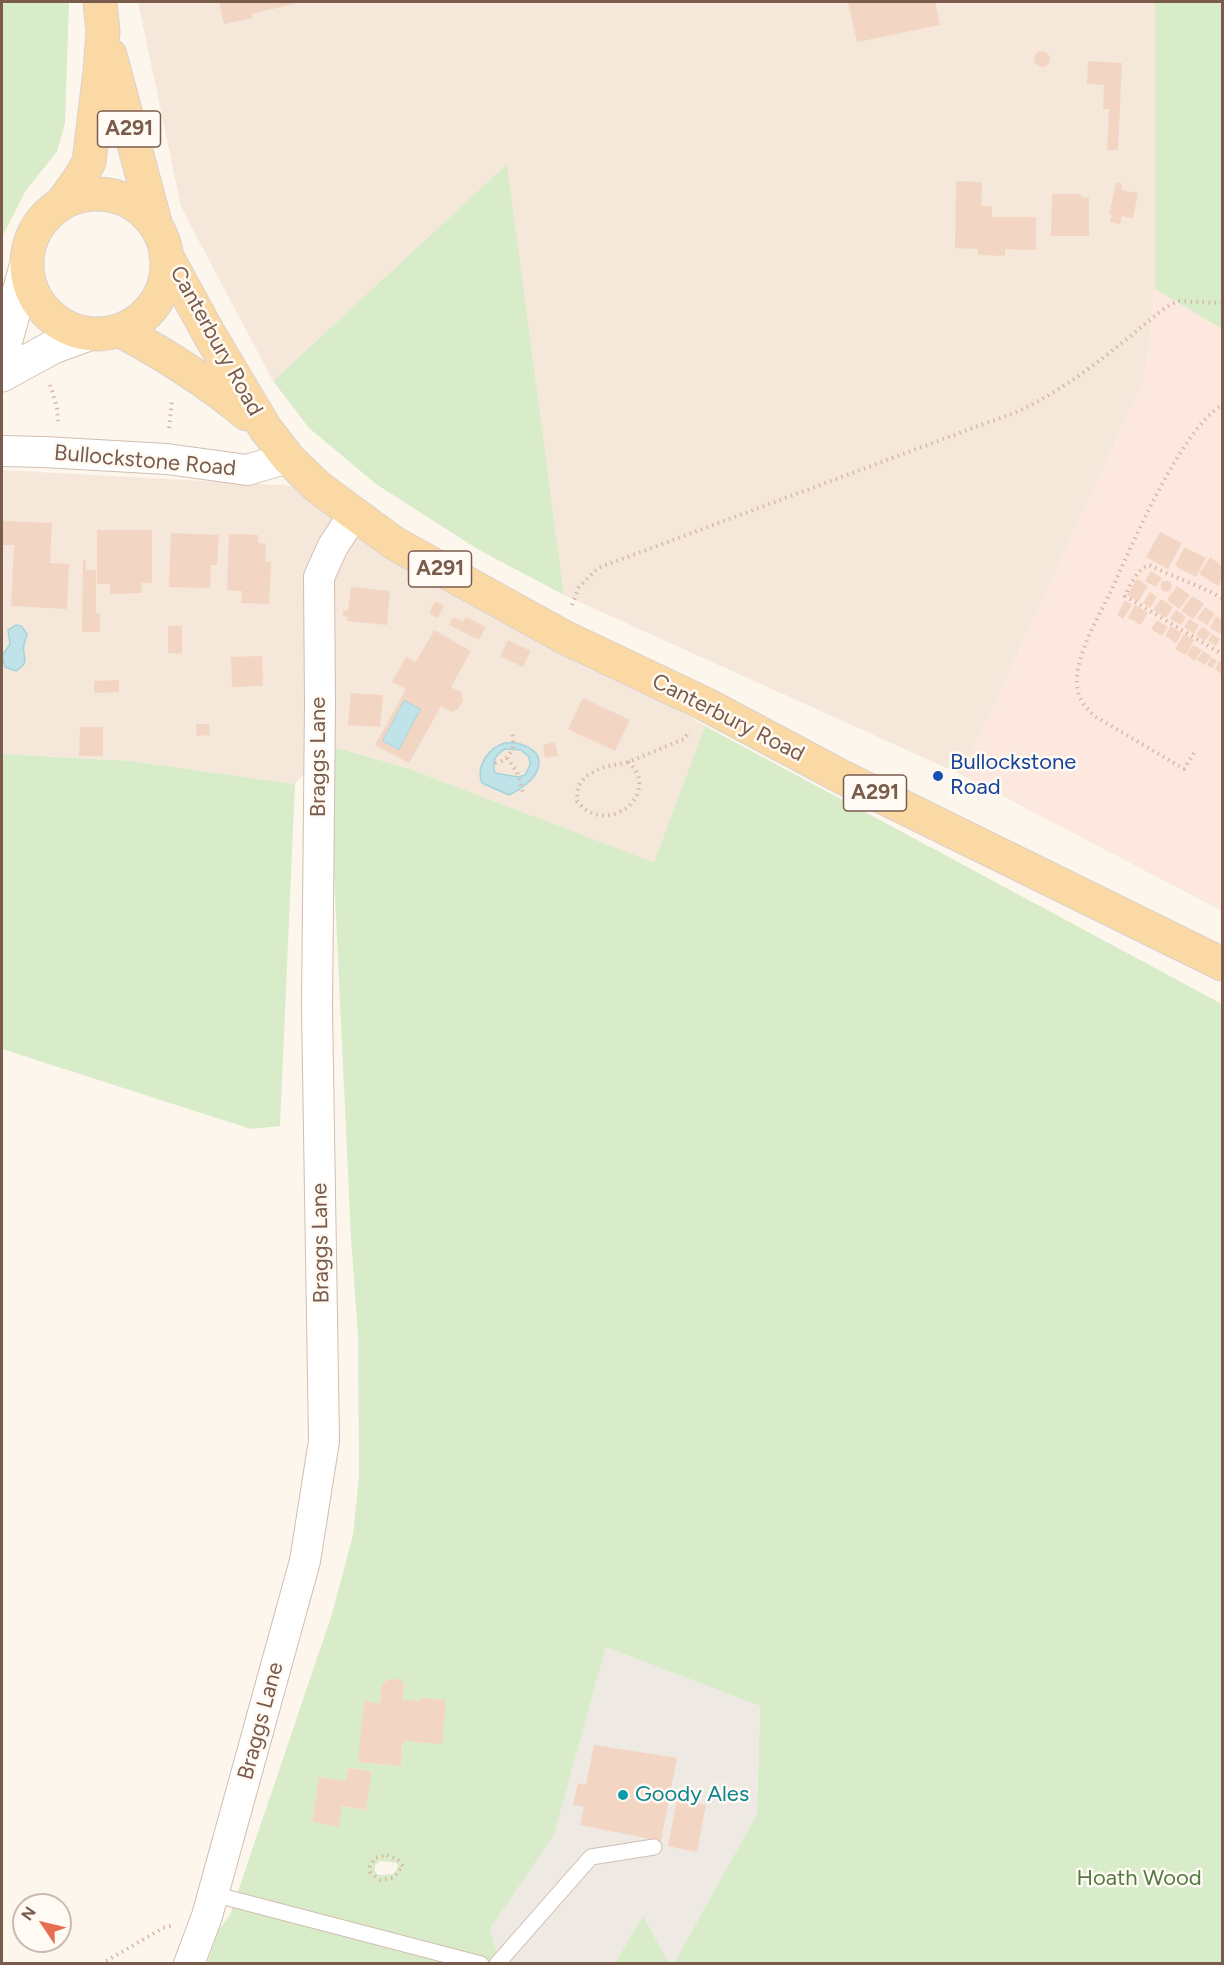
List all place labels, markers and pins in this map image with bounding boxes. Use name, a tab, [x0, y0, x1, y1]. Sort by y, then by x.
place label: Bullockstone Road	[950, 750, 1076, 802]
marker: Bullockstone Road	[931, 769, 945, 783]
place label: Goody Ales	[635, 1782, 749, 1808]
marker: Goody Ales	[616, 1788, 630, 1802]

